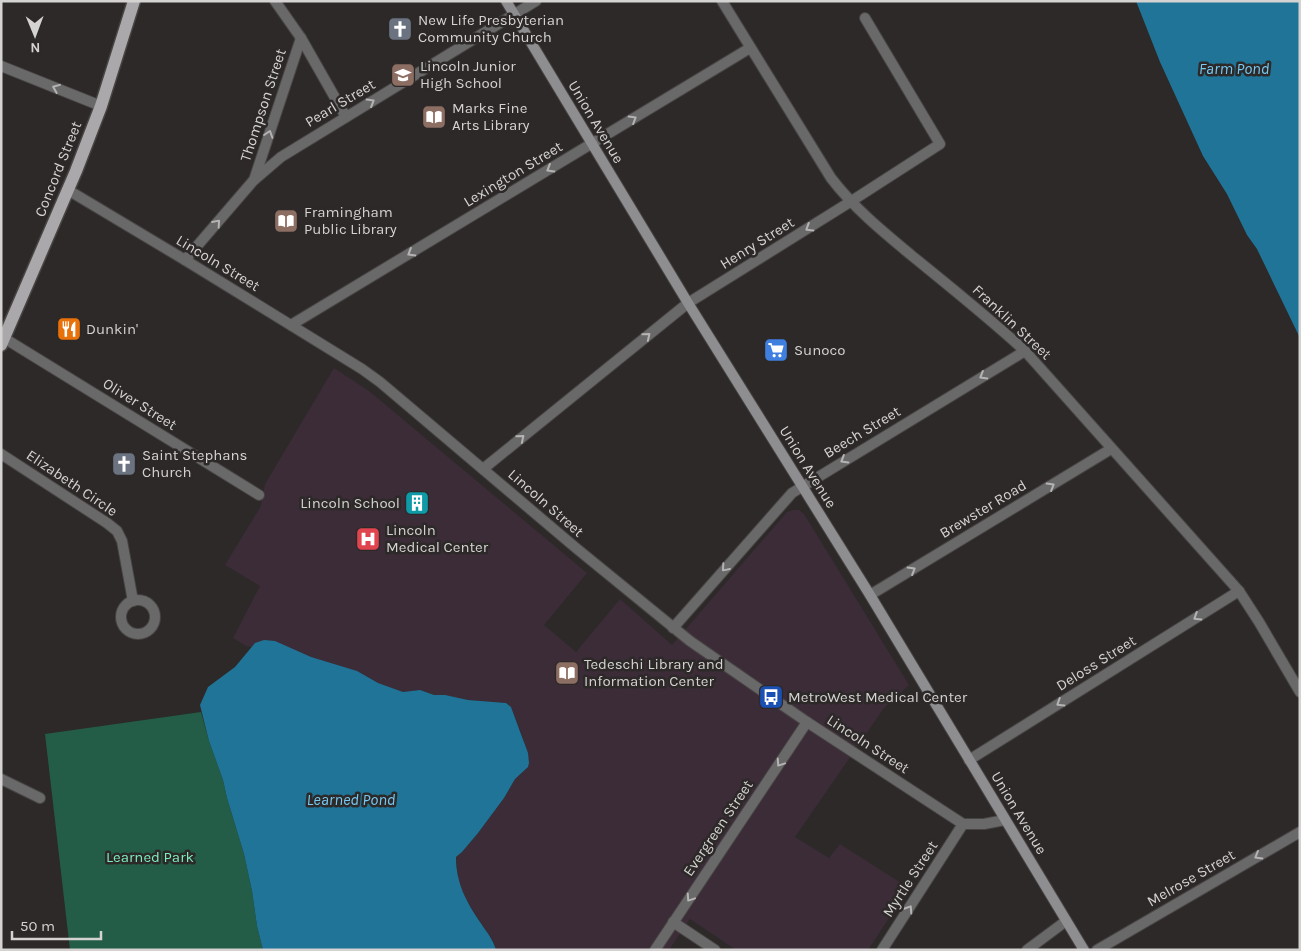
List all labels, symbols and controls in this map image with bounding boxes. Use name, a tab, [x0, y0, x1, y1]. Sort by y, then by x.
north arrow	[10, 10, 60, 60]
place label: New Life Presbyterian Community Church	[418, 11, 564, 46]
church icon: New Life Presbyterian Community Church	[387, 16, 413, 42]
text: N	[30, 39, 40, 56]
street label: Thompson Street	[236, 46, 290, 164]
place label: Lincoln Junior High School	[420, 57, 516, 92]
water label: Farm Pond	[1199, 59, 1270, 78]
school or university icon: Lincoln Junior High School	[390, 62, 416, 88]
street label: Pearl Street	[302, 75, 379, 131]
street label: Union Avenue	[564, 77, 628, 167]
one-way arrow	[52, 84, 61, 94]
one-way arrow	[366, 99, 375, 108]
place label: Marks Fine Arts Library	[452, 99, 530, 134]
library icon: Marks Fine Arts Library	[421, 104, 447, 130]
one-way arrow	[628, 115, 637, 125]
street label: Concord Street	[31, 118, 85, 219]
one-way arrow	[263, 131, 273, 139]
street label: Lexington Street	[460, 137, 566, 211]
one-way arrow	[546, 162, 555, 172]
place label: Framingham Public Library	[304, 203, 397, 238]
library icon: Framingham Public Library	[273, 208, 299, 234]
street label: Henry Street	[717, 213, 798, 273]
one-way arrow	[211, 219, 220, 228]
one-way arrow	[805, 221, 814, 231]
street label: Lincoln Street	[173, 231, 263, 295]
one-way arrow	[407, 246, 416, 256]
street label: Franklin Street	[969, 281, 1056, 363]
restaurant icon: Dunkin'	[56, 316, 82, 342]
place label: Dunkin'	[86, 320, 138, 338]
one-way arrow	[641, 333, 650, 341]
supermarket icon: Sunoco	[763, 337, 789, 363]
place label: Sunoco	[794, 341, 845, 359]
one-way arrow	[980, 370, 989, 380]
street label: Oliver Street	[100, 374, 181, 434]
street label: Beech Street	[820, 402, 904, 462]
street label: Union Avenue	[776, 423, 840, 511]
one-way arrow	[515, 436, 524, 444]
street label: Elizabeth Circle	[23, 446, 121, 520]
place label: Saint Stephans Church	[142, 446, 247, 481]
church icon: Saint Stephans Church	[111, 451, 137, 477]
one-way arrow	[840, 454, 849, 464]
street label: Lincoln Street	[504, 465, 588, 541]
street label: Brewster Road	[936, 476, 1030, 542]
one-way arrow	[1045, 482, 1054, 492]
building icon: Lincoln School	[404, 490, 430, 516]
place label: Lincoln School	[300, 494, 400, 512]
place label: Lincoln Medical Center	[386, 521, 489, 556]
hospital icon: Lincoln Medical Center	[355, 526, 381, 552]
one-way arrow	[721, 563, 730, 572]
one-way arrow	[906, 567, 915, 576]
one-way arrow	[1194, 611, 1203, 621]
street label: Deloss Street	[1053, 631, 1139, 695]
place label: Tedeschi Library and Information Center	[584, 655, 724, 690]
library icon: Tedeschi Library and Information Center	[554, 660, 580, 686]
bus stop icon: MetroWest Medical Center	[758, 684, 784, 710]
place label: MetroWest Medical Center	[788, 688, 968, 706]
one-way arrow	[1056, 697, 1065, 707]
street label: Lincoln Street	[823, 711, 913, 777]
one-way arrow	[777, 757, 786, 766]
street label: Union Avenue	[987, 768, 1051, 858]
street label: Evergreen Street	[679, 776, 757, 879]
water label: Learned Pond	[307, 790, 396, 809]
street label: Myrtle Street	[879, 837, 942, 921]
street label: Melrose Street	[1144, 845, 1238, 910]
park label: Learned Park	[106, 848, 194, 866]
one-way arrow	[1254, 850, 1263, 860]
one-way arrow	[686, 892, 696, 901]
one-way arrow	[903, 906, 912, 915]
scale bar	[12, 908, 101, 940]
text: 50 m	[20, 917, 55, 935]

